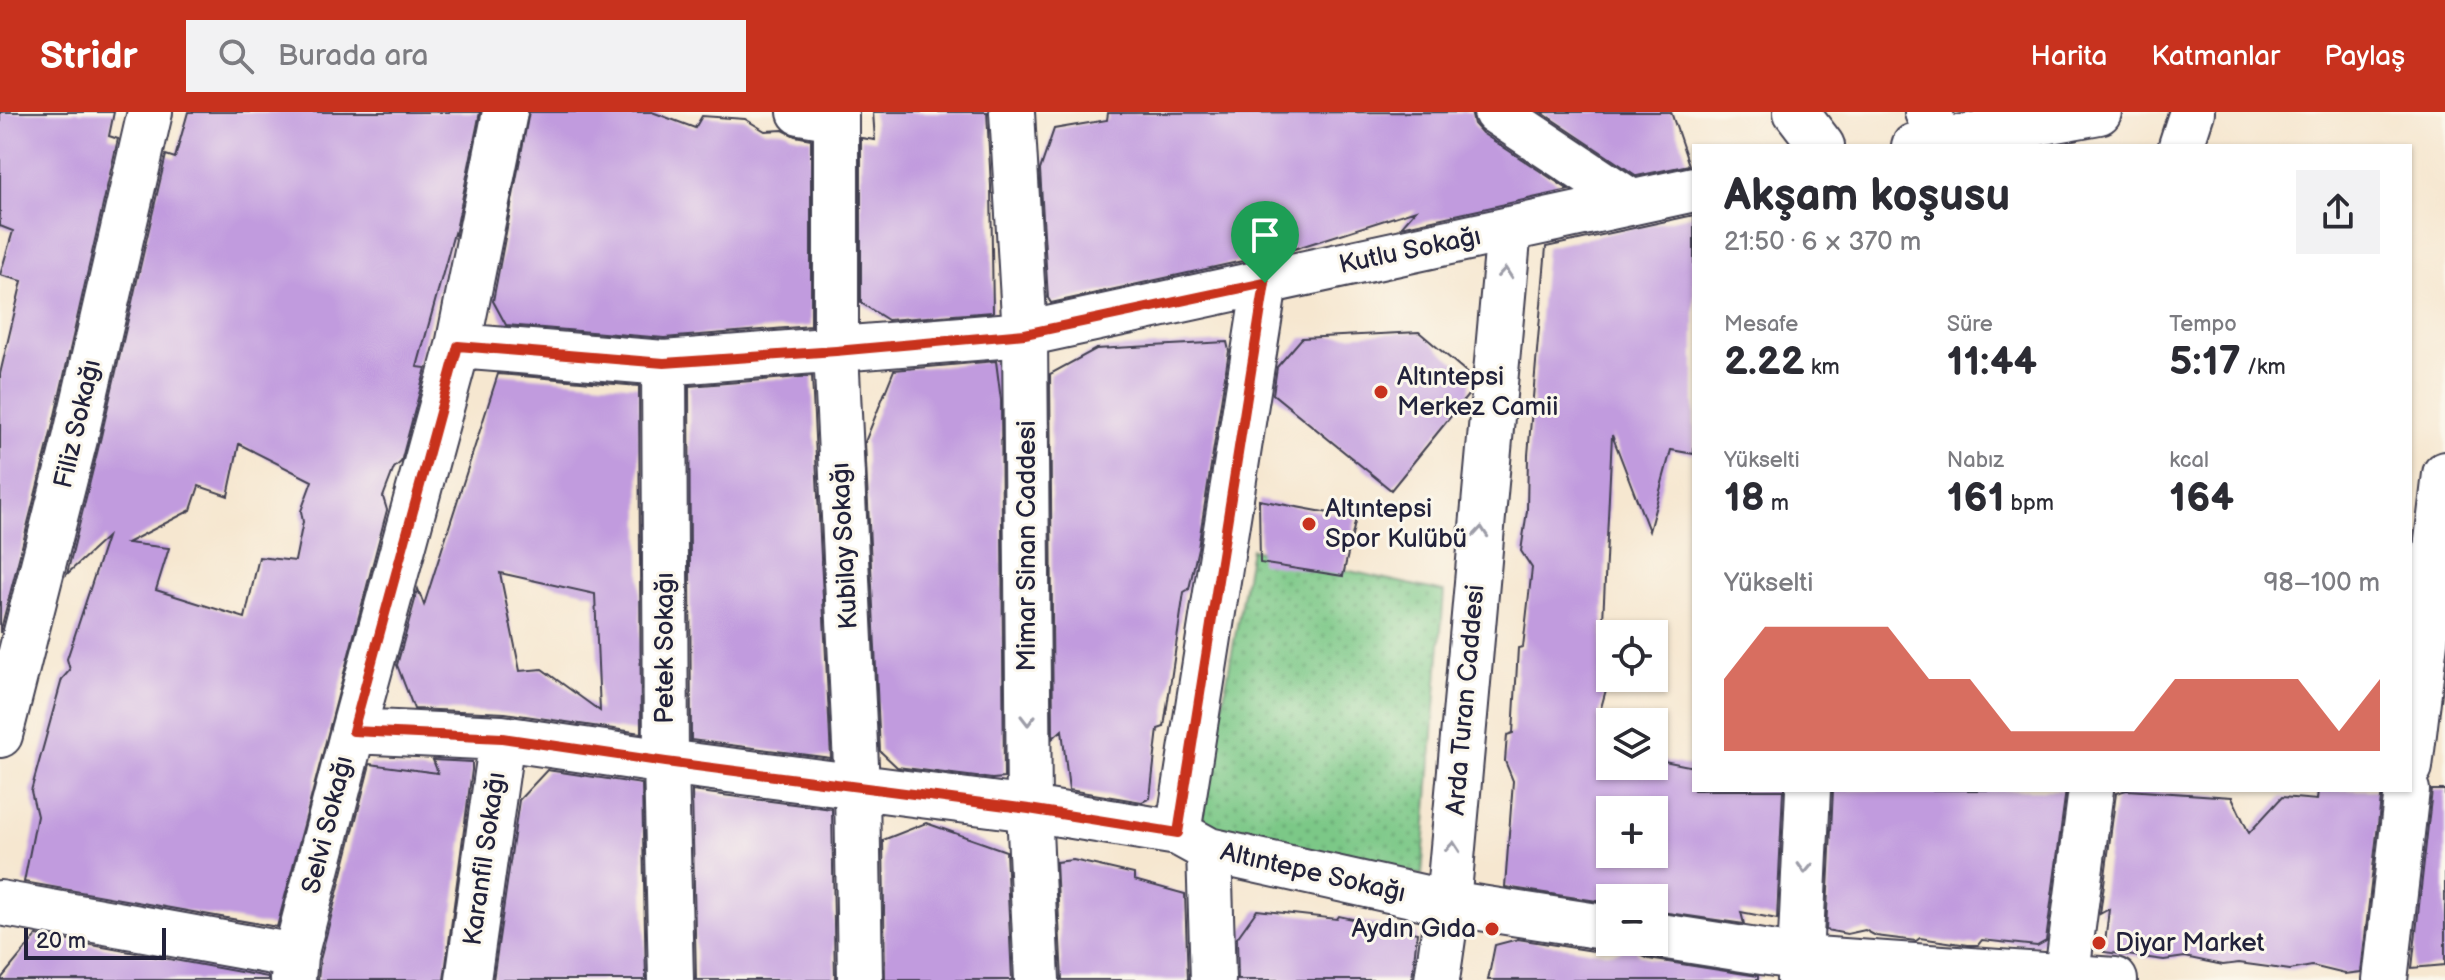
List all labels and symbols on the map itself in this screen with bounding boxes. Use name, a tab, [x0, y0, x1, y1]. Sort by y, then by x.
pin	[1231, 201, 1299, 283]
street label: Kutlu Sokağı	[1336, 221, 1484, 281]
one-way arrow	[1496, 266, 1513, 279]
street label: Filiz Sokağı	[48, 357, 108, 491]
place label: Altıntepsi Merkez Camii	[1397, 362, 1558, 423]
marker: Altıntepsi Merkez Camii	[1372, 383, 1390, 401]
street label: Mimar Sinan Caddesi	[1012, 420, 1043, 672]
street label: Kubilay Sokağı	[825, 462, 865, 630]
place label: Altıntepsi Spor Kulübü	[1325, 494, 1467, 555]
marker: Altıntepsi Spor Kulübü	[1300, 515, 1318, 533]
one-way arrow	[1473, 525, 1490, 538]
street label: Petek Sokağı	[650, 572, 681, 724]
street label: Arda Turan Caddesi	[1440, 583, 1492, 817]
one-way arrow	[1020, 714, 1037, 727]
street label: Selvi Sokağı	[296, 753, 360, 897]
street label: Karanfil Sokağı	[457, 770, 513, 948]
street label: Altıntepe Sokağı	[1218, 837, 1408, 909]
one-way arrow	[1444, 840, 1461, 853]
one-way arrow	[1796, 862, 1813, 875]
place label: Aydın Gıda	[1351, 914, 1476, 945]
marker: Aydın Gıda	[1483, 920, 1501, 938]
scale bar	[24, 924, 166, 960]
place label: Diyar Market	[2115, 928, 2265, 959]
marker: Diyar Market	[2090, 934, 2108, 952]

